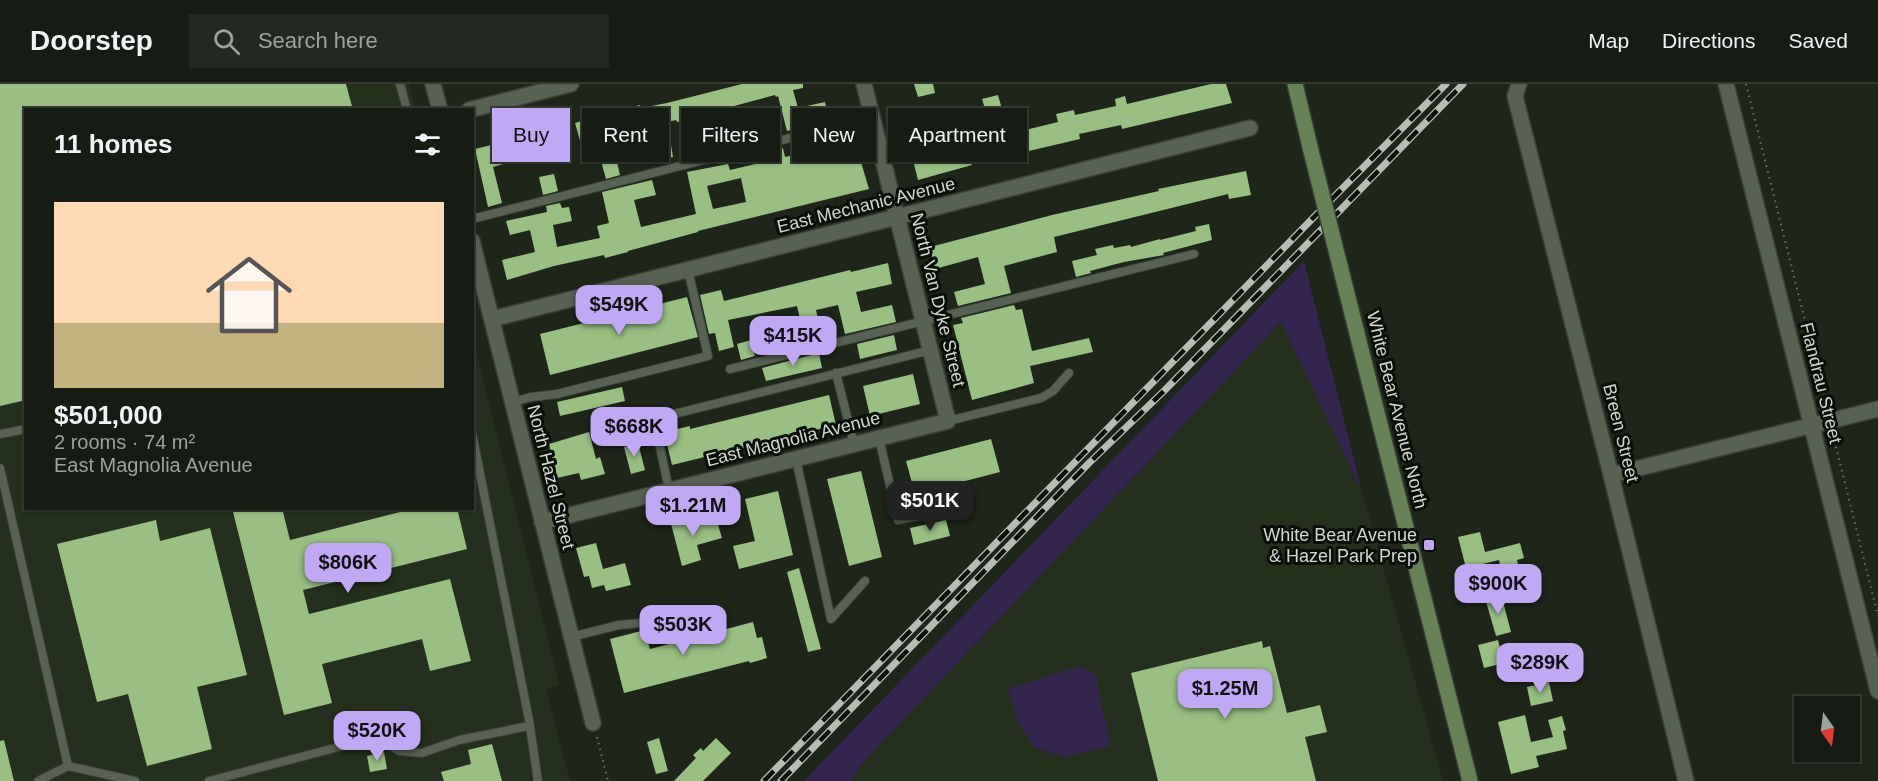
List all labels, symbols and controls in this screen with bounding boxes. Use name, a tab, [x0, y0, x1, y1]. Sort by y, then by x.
search box	[189, 14, 609, 68]
text: Doorstep	[30, 25, 153, 56]
icon: search	[210, 25, 243, 58]
text: Search here	[258, 28, 378, 53]
text: Map	[1588, 29, 1629, 52]
text: Directions	[1662, 29, 1755, 52]
text: Saved	[1788, 29, 1848, 52]
chip: Buy	[492, 108, 570, 162]
chip: Rent	[582, 108, 669, 162]
chip: Filters	[681, 108, 780, 162]
chip: New	[792, 108, 876, 162]
chip: Apartment	[888, 108, 1027, 162]
icon: filters	[411, 128, 444, 161]
text: 11 homes	[54, 129, 173, 159]
street label: East Mechanic Avenue	[775, 173, 957, 237]
street label: North Van Dyke Street	[907, 211, 969, 389]
icon: home	[195, 241, 303, 349]
pin: $549K	[577, 285, 661, 336]
text: $549K	[590, 293, 648, 315]
street label: White Bear Avenue North	[1363, 309, 1431, 511]
pin: $415K	[751, 316, 835, 367]
street label: Flandrau Street	[1796, 320, 1846, 446]
text: $415K	[764, 324, 822, 346]
street label: Breen Street	[1599, 382, 1643, 484]
text: $501,000	[54, 400, 162, 430]
street label: North Hazel Street	[523, 403, 579, 551]
pin: $668K	[592, 407, 676, 458]
street label: East Magnolia Avenue	[704, 408, 882, 470]
text: $668K	[605, 415, 663, 437]
text: 2 rooms · 74 m²	[54, 431, 195, 453]
text: East Magnolia Avenue	[54, 454, 253, 476]
pin: $501K	[888, 481, 972, 532]
pin: $1.21M	[644, 486, 742, 537]
text: $501K	[901, 489, 959, 511]
text: $1.21M	[660, 494, 726, 516]
place label: White Bear Avenue & Hazel Park Prep	[1263, 525, 1417, 566]
marker: White Bear Avenue & Hazel Park Prep	[1422, 538, 1436, 552]
pin: $806K	[306, 543, 390, 594]
text: $806K	[319, 551, 377, 573]
pin: $900K	[1456, 564, 1540, 615]
text: $900K	[1469, 572, 1527, 594]
pin: $503K	[641, 605, 725, 656]
text: $503K	[654, 613, 712, 635]
pin: $289K	[1498, 643, 1582, 694]
text: $289K	[1511, 651, 1569, 673]
pin: $1.25M	[1176, 669, 1274, 720]
text: $1.25M	[1192, 677, 1258, 699]
north arrow	[1794, 696, 1860, 762]
map controls	[1794, 696, 1860, 762]
pin: $520K	[335, 711, 419, 762]
text: $520K	[348, 719, 406, 741]

